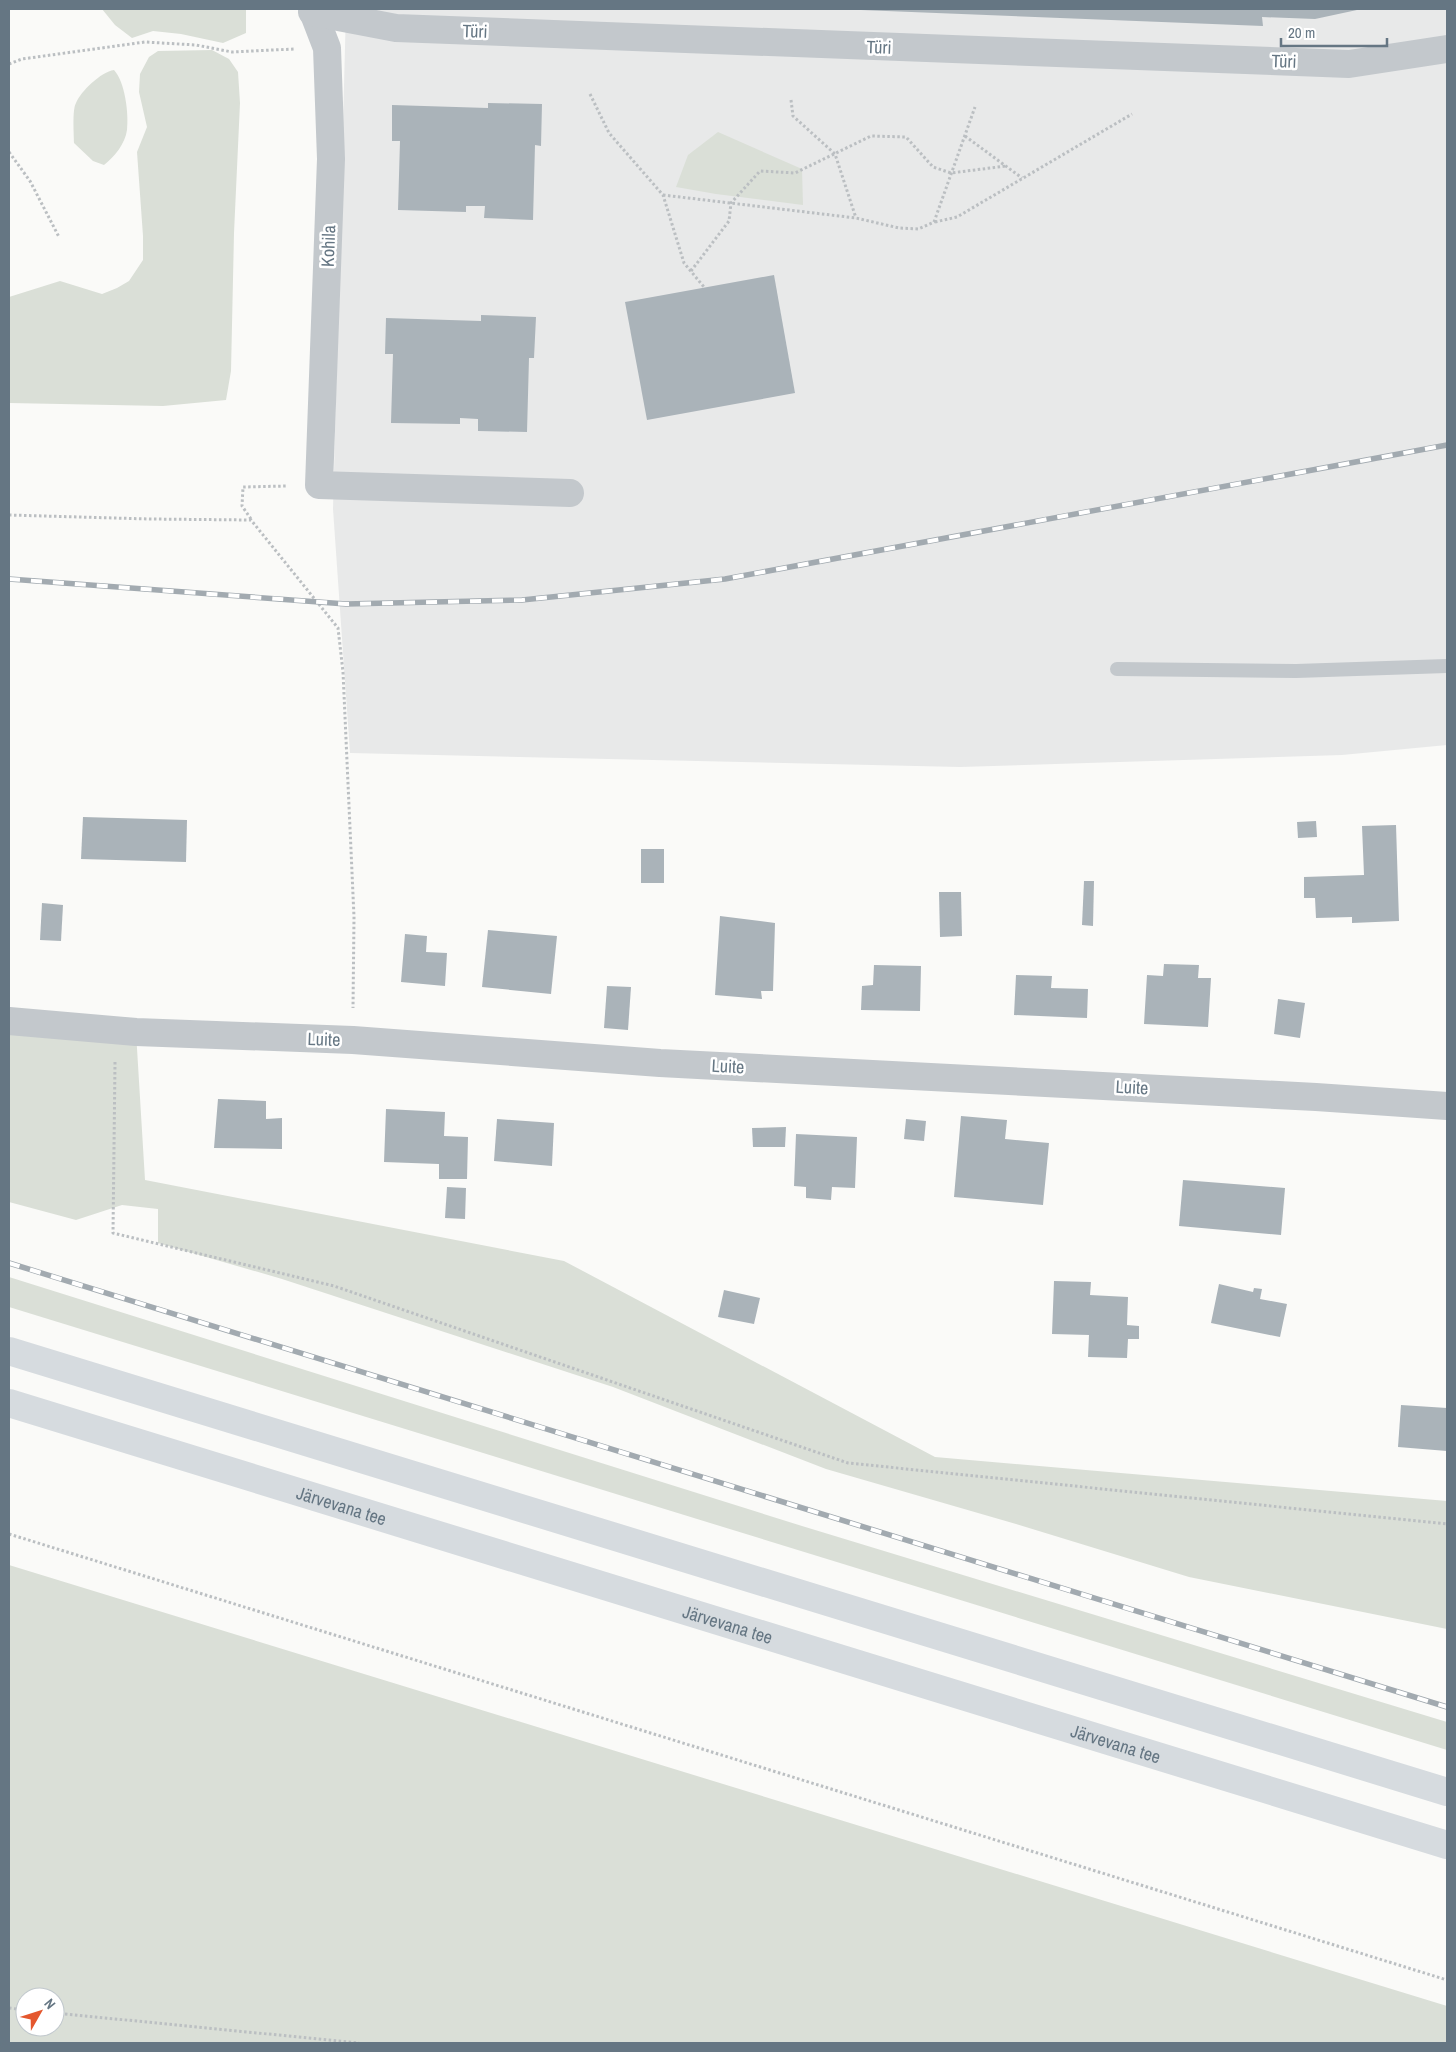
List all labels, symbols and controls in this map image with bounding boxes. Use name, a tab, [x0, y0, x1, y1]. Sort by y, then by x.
scale bar	[1281, 15, 1387, 47]
street label: Türi	[462, 18, 488, 44]
text: 20 m	[1288, 22, 1315, 43]
street label: Türi	[866, 34, 892, 60]
street label: Türi	[1271, 48, 1297, 74]
street label: Kohila	[315, 225, 341, 267]
street label: Luite	[307, 1026, 341, 1052]
street label: Luite	[711, 1053, 745, 1079]
street label: Luite	[1115, 1074, 1149, 1100]
street label: Järvevana tee	[294, 1480, 390, 1531]
street label: Järvevana tee	[680, 1598, 776, 1650]
street label: Järvevana tee	[1068, 1718, 1164, 1769]
north arrow	[15, 1987, 65, 2037]
text: N	[40, 1995, 60, 2013]

